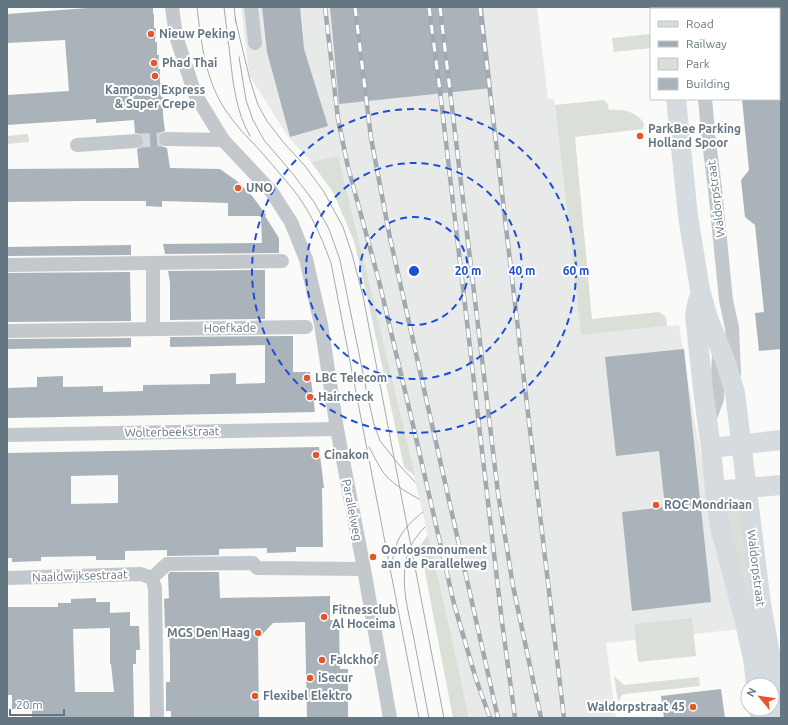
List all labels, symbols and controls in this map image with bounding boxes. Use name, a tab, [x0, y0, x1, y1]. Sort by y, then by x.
legend	[650, 8, 780, 100]
text: Road	[686, 17, 714, 30]
place label: Nieuw Peking	[159, 27, 236, 40]
marker: Nieuw Peking	[146, 29, 156, 39]
text: Railway	[686, 37, 727, 50]
place label: Phad Thai	[162, 56, 217, 69]
text: Park	[686, 57, 710, 70]
marker: Phad Thai	[149, 58, 159, 68]
marker: Kampong Express & Super Crepe	[150, 71, 160, 81]
text: Building	[686, 77, 730, 90]
place label: Kampong Express & Super Crepe	[105, 83, 205, 110]
place label: ParkBee Parking Holland Spoor	[648, 122, 741, 149]
marker: ParkBee Parking Holland Spoor	[635, 131, 645, 141]
street label: Waldorpstraat	[704, 160, 727, 238]
place label: UNO	[246, 181, 273, 194]
marker: UNO	[233, 183, 243, 193]
centre of rings	[407, 264, 421, 278]
text: 20 m	[455, 264, 481, 277]
text: 40 m	[509, 264, 535, 277]
text: 60 m	[563, 264, 589, 277]
street label: Hoefkade	[204, 321, 256, 334]
place label: LBC Telecom	[315, 371, 387, 384]
marker: LBC Telecom	[302, 373, 312, 383]
place label: Haircheck	[318, 390, 374, 403]
marker: Haircheck	[305, 392, 315, 402]
street label: Wolterbeekstraat	[124, 424, 220, 439]
place label: Cinakon	[324, 448, 369, 461]
marker: Cinakon	[311, 450, 321, 460]
street label: Parallelweg	[340, 478, 365, 542]
place label: ROC Mondriaan	[664, 498, 752, 511]
marker: ROC Mondriaan	[651, 500, 661, 510]
street label: Waldorpstraat	[745, 529, 768, 607]
place label: Oorlogsmonument aan de Parallelweg	[381, 543, 487, 570]
marker: Oorlogsmonument aan de Parallelweg	[368, 552, 378, 562]
street label: Naaldwijksestraat	[32, 567, 128, 584]
place label: Fitnessclub Al Hoceima	[332, 603, 396, 630]
marker: Fitnessclub Al Hoceima	[319, 612, 329, 622]
place label: MGS Den Haag	[167, 626, 250, 639]
marker: MGS Den Haag	[253, 628, 263, 638]
place label: Falckhof	[330, 653, 379, 666]
marker: Falckhof	[317, 655, 327, 665]
place label: iSecur	[318, 671, 353, 684]
marker: iSecur	[305, 673, 315, 683]
north arrow	[740, 677, 780, 717]
text: N	[744, 686, 758, 699]
place label: Flexibel Elektro	[263, 689, 352, 702]
scale bar	[10, 691, 64, 717]
marker: Flexibel Elektro	[250, 691, 260, 701]
text: 20 m	[16, 698, 43, 711]
place label: Waldorpstraat 45	[587, 700, 685, 713]
marker: Waldorpstraat 45	[688, 702, 698, 712]

